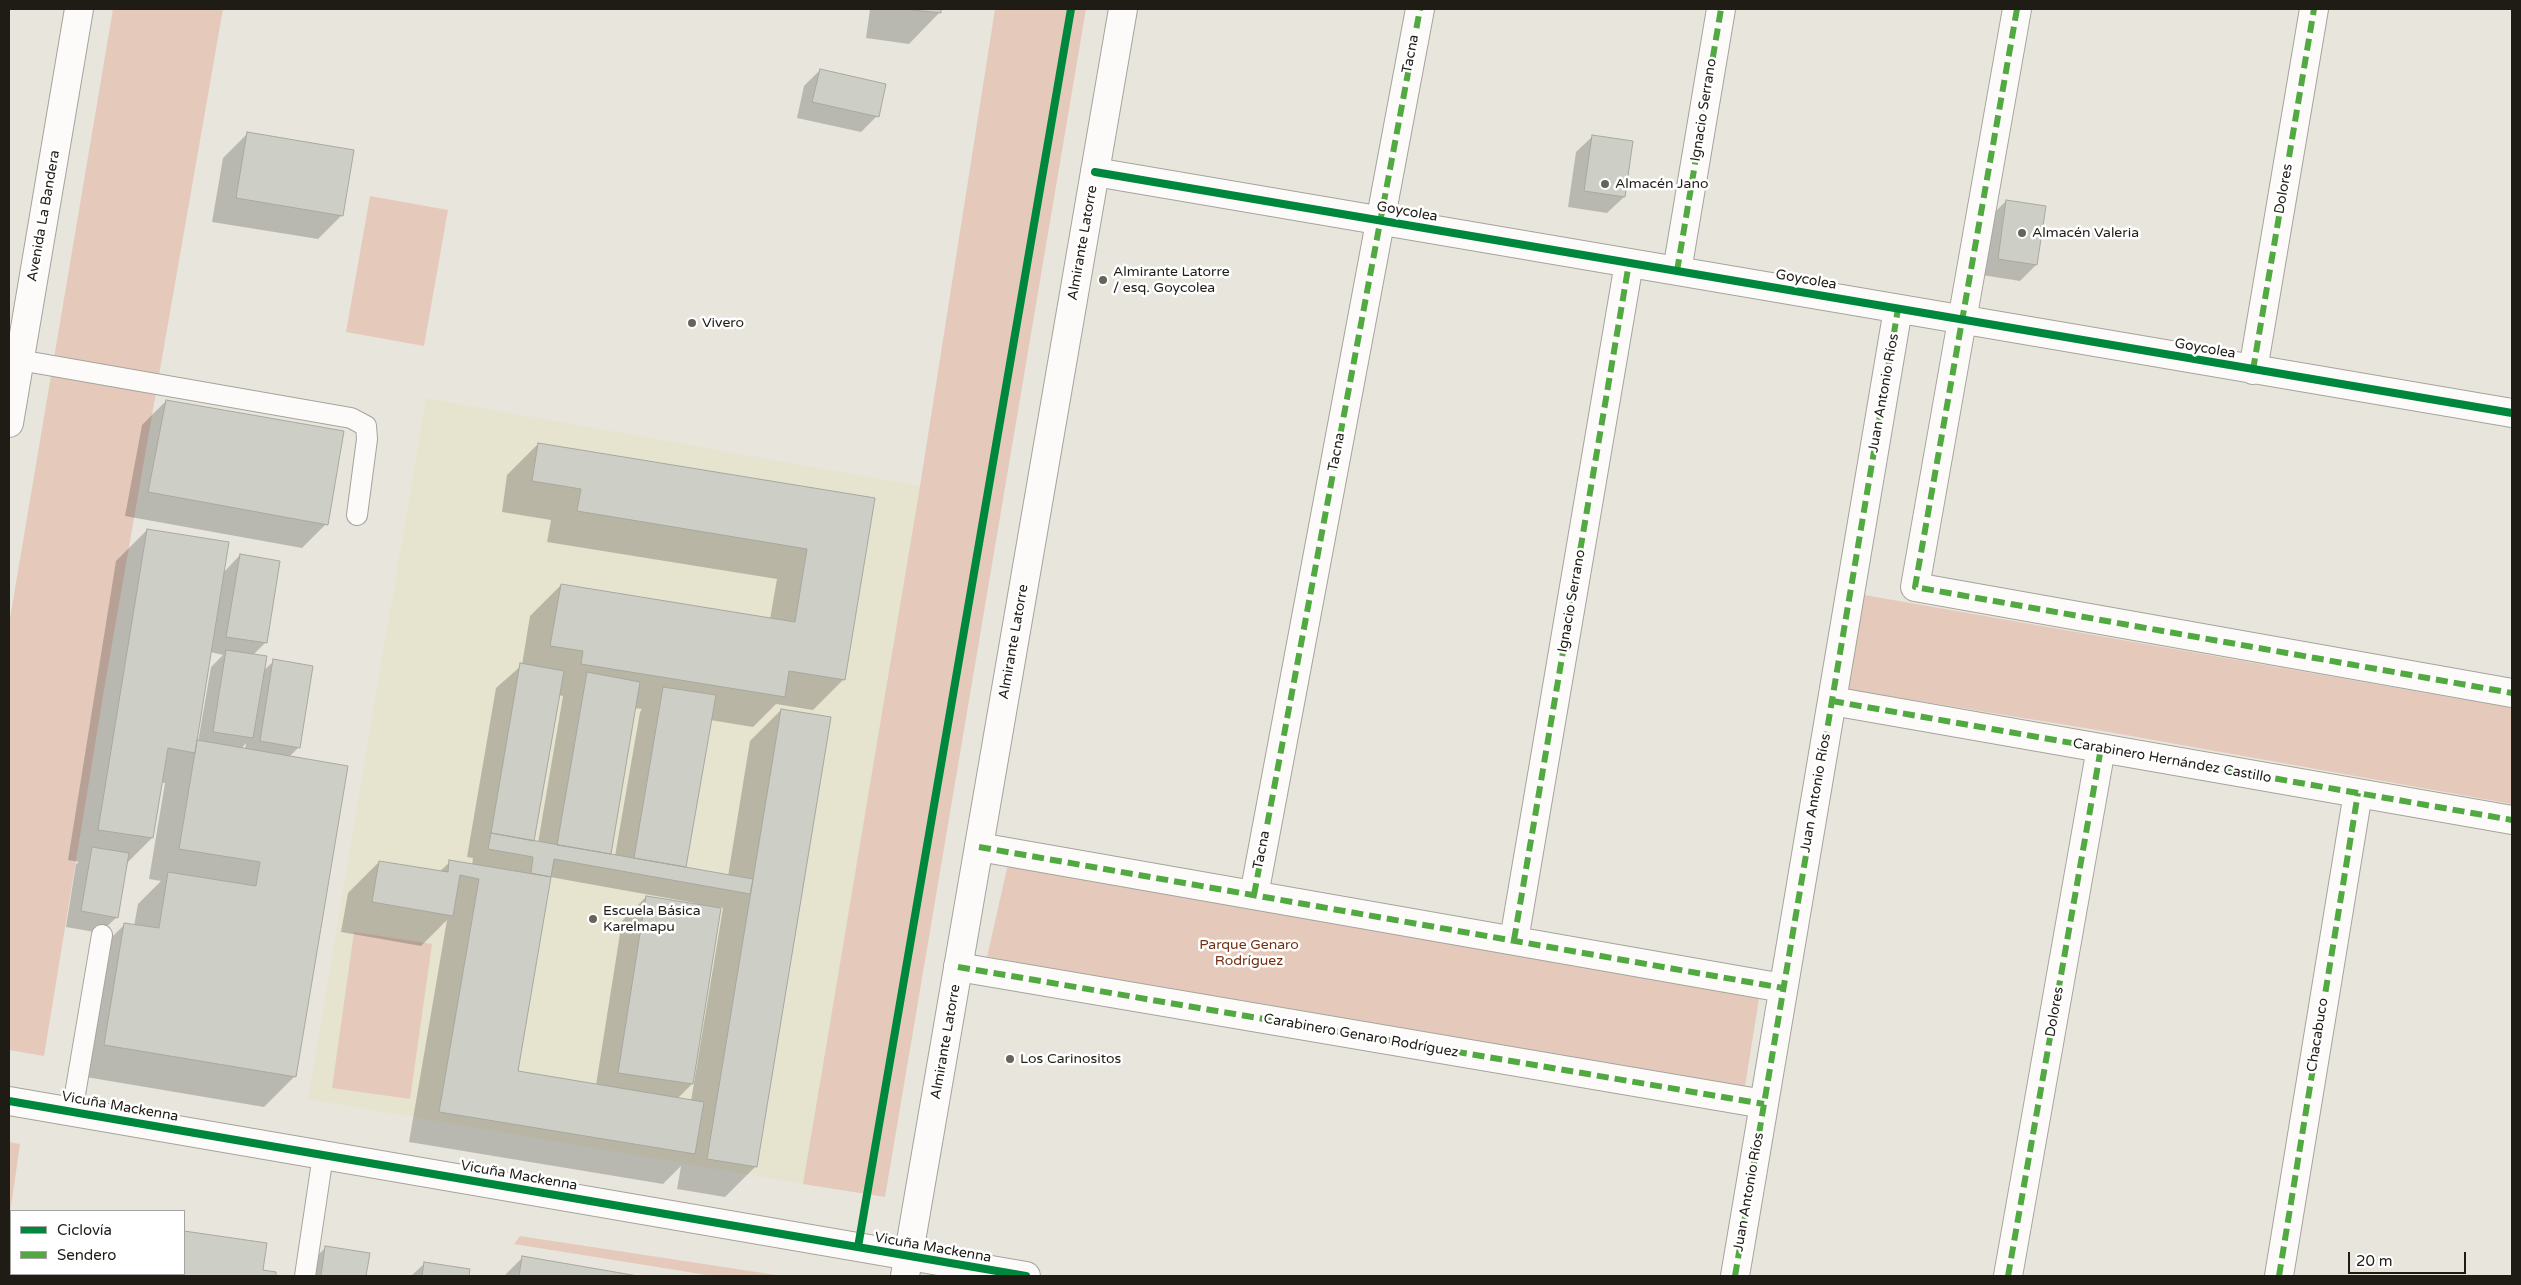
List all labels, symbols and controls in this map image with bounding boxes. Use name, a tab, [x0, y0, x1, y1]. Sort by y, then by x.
street label: Tacna	[1399, 33, 1423, 75]
street label: Ignacio Serrano	[1688, 57, 1720, 163]
street label: Avenida La Bandera	[24, 149, 64, 283]
street label: Dolores	[2271, 163, 2297, 215]
place label: Almacén Jano	[1615, 176, 1708, 192]
marker: Almacén Jano	[1599, 178, 1611, 190]
street label: Almirante Latorre	[1065, 184, 1101, 302]
street label: Goycolea	[1375, 198, 1439, 226]
place label: Almacén Valeria	[2032, 225, 2139, 241]
marker: Almacén Valeria	[2016, 227, 2028, 239]
place label: Almirante Latorre / esq. Goycolea	[1113, 264, 1230, 296]
street label: Goycolea	[1774, 266, 1838, 294]
marker: Almirante Latorre / esq. Goycolea	[1097, 274, 1109, 286]
place label: Vivero	[702, 315, 744, 331]
marker: Vivero	[686, 317, 698, 329]
street label: Juan Antonio Ríos	[1865, 332, 1903, 454]
street label: Goycolea	[2173, 335, 2237, 363]
street label: Tacna	[1325, 431, 1349, 473]
street label: Ignacio Serrano	[1555, 548, 1589, 654]
street label: Almirante Latorre	[996, 583, 1032, 701]
street label: Juan Antonio Ríos	[1797, 732, 1835, 854]
street label: Carabinero Hernández Castillo	[2071, 735, 2273, 787]
street label: Tacna	[1250, 829, 1274, 871]
place label: Escuela Básica Karelmapu	[603, 903, 701, 936]
marker: Escuela Básica Karelmapu	[587, 913, 599, 925]
park label: Parque Genaro Rodríguez	[1199, 937, 1299, 970]
street label: Almirante Latorre	[928, 983, 964, 1101]
street label: Dolores	[2042, 986, 2068, 1038]
street label: Chacabuco	[2304, 997, 2332, 1073]
street label: Carabinero Genaro Rodríguez	[1262, 1011, 1460, 1061]
place label: Los Carinositos	[1020, 1051, 1121, 1067]
marker: Los Carinositos	[1004, 1053, 1016, 1065]
street label: Vicuña Mackenna	[60, 1088, 180, 1126]
street label: Juan Antonio Ríos	[1730, 1131, 1768, 1253]
street label: Vicuña Mackenna	[459, 1157, 579, 1195]
legend	[10, 1210, 185, 1275]
text: Ciclovía	[57, 1221, 112, 1239]
street label: Vicuña Mackenna	[873, 1229, 993, 1267]
scale bar	[2351, 1242, 2468, 1274]
text: Sendero	[57, 1246, 116, 1264]
text: 20 m	[2356, 1252, 2393, 1270]

